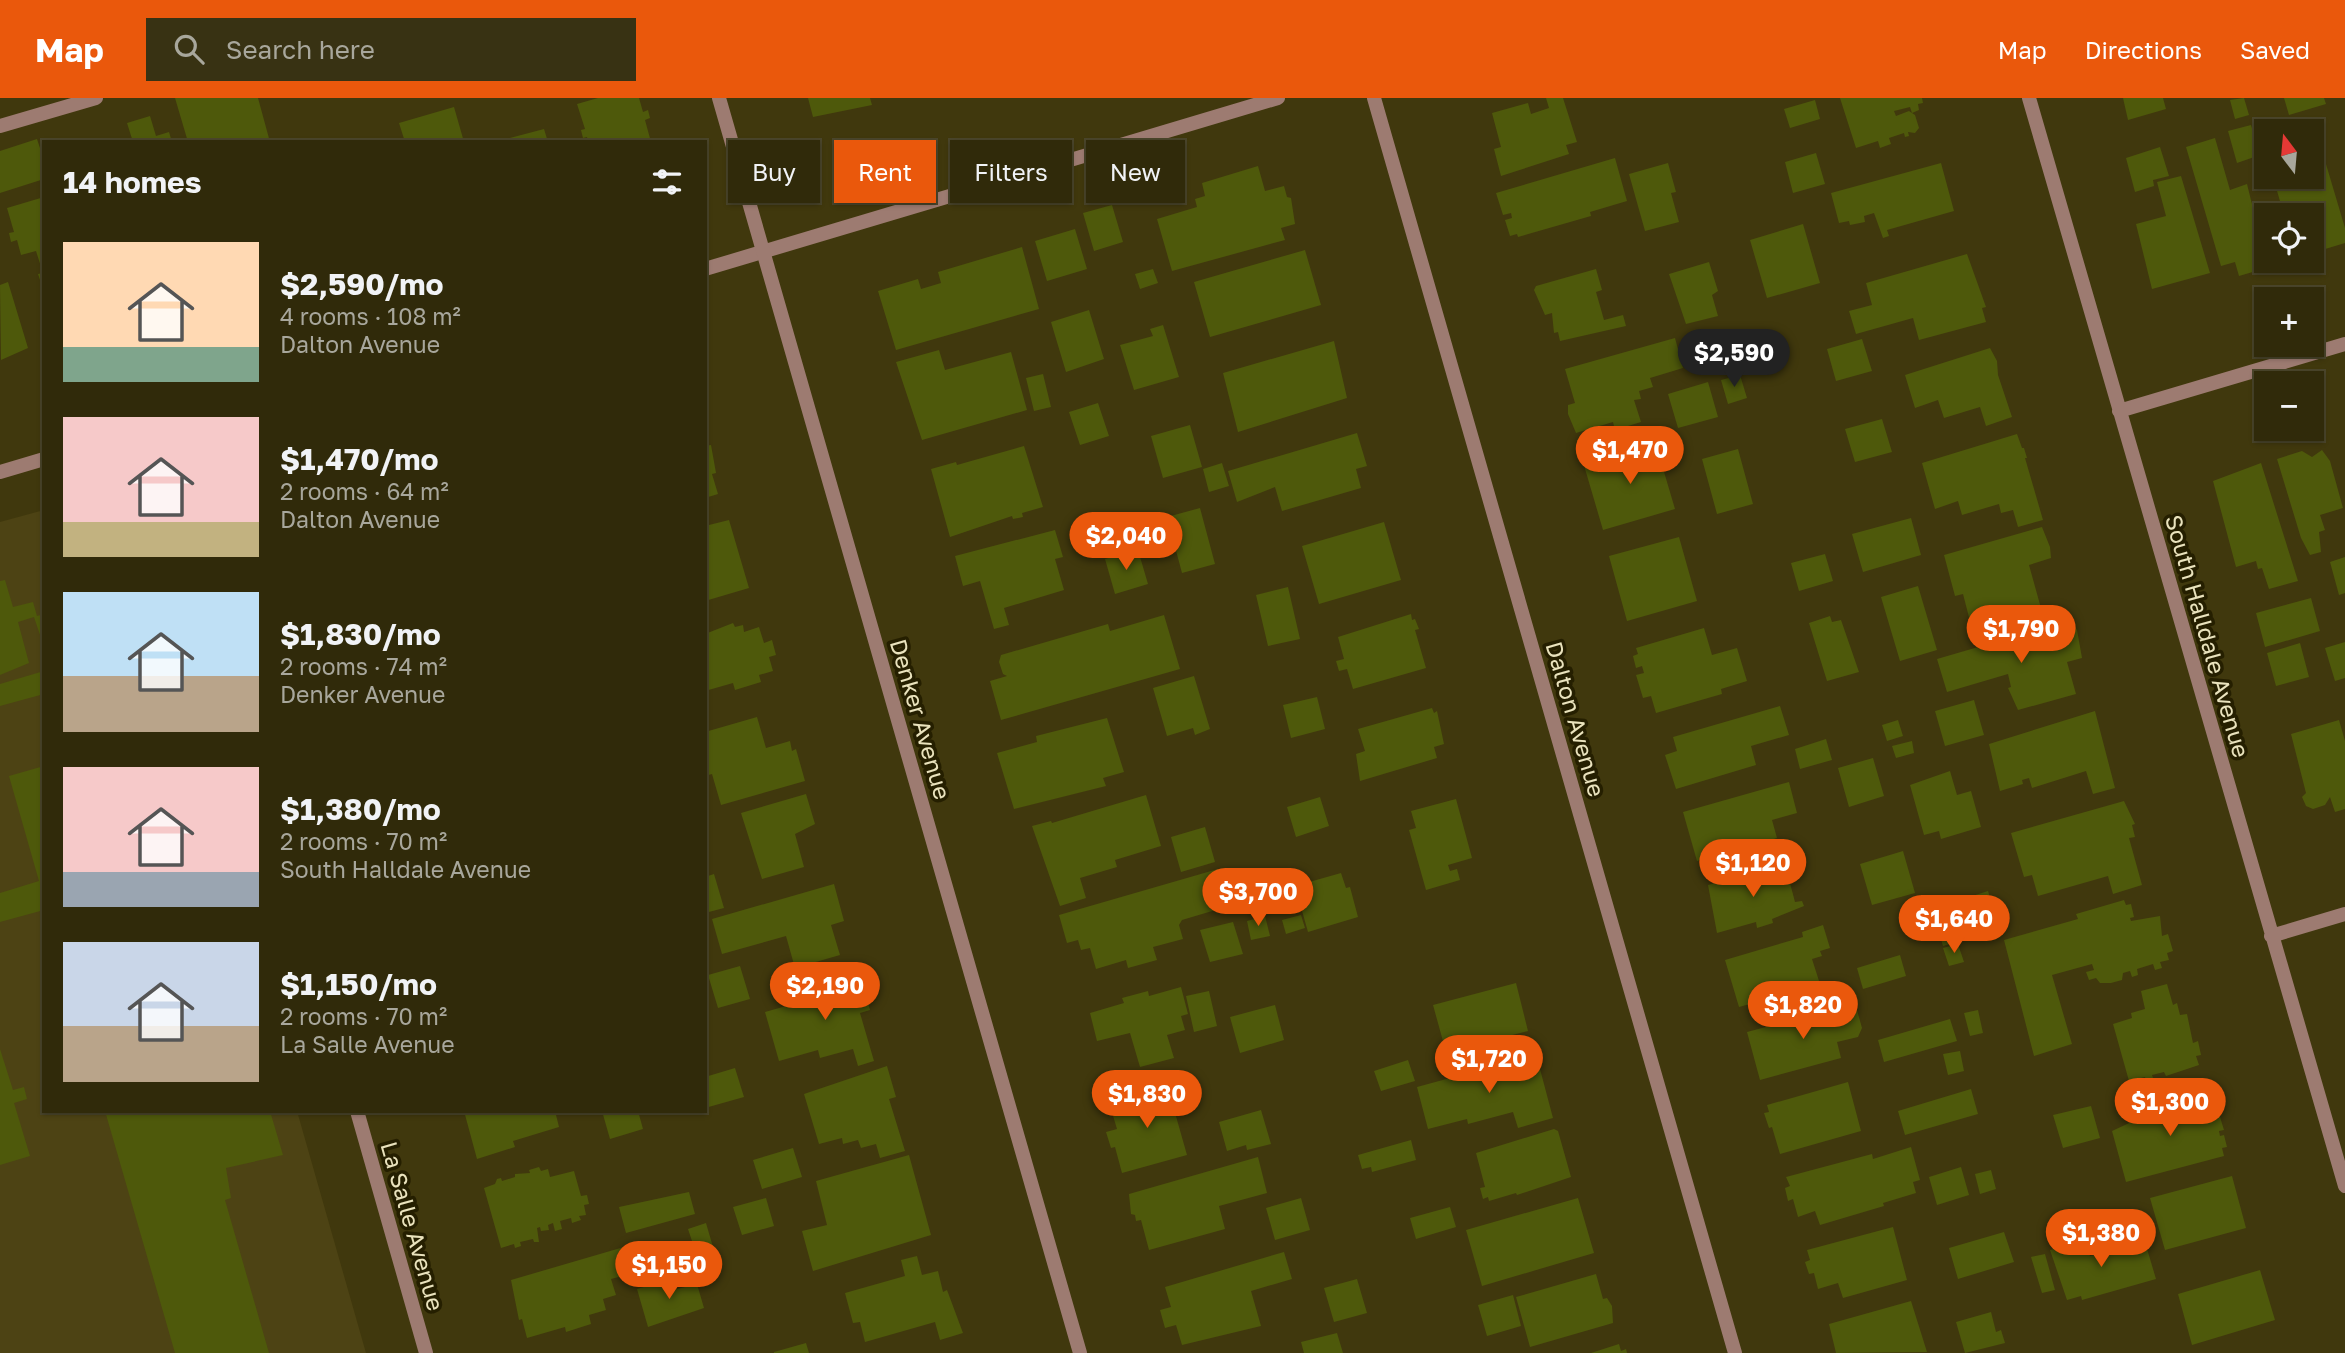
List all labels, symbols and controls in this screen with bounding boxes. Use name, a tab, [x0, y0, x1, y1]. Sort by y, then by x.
search box	[146, 18, 636, 81]
text: Map	[35, 30, 104, 69]
icon: search	[170, 30, 208, 68]
text: Search here	[226, 34, 375, 65]
text: Map	[1998, 35, 2047, 64]
text: Directions	[2085, 35, 2202, 64]
text: Saved	[2240, 35, 2310, 64]
north arrow	[2254, 119, 2324, 189]
map controls	[2254, 119, 2324, 441]
chip: Buy	[728, 140, 820, 203]
chip: Rent	[834, 140, 936, 203]
chip: Filters	[950, 140, 1072, 203]
chip: New	[1086, 140, 1185, 203]
icon: filters	[648, 163, 686, 201]
text: 14 homes	[63, 164, 202, 200]
button: locate	[2254, 203, 2324, 273]
text: $2,590/mo	[280, 266, 444, 302]
icon: home	[119, 270, 203, 354]
button: +	[2254, 287, 2324, 357]
text: 4 rooms · 108 m²	[280, 302, 461, 330]
text: Dalton Avenue	[280, 330, 440, 358]
pin: $2,590	[1677, 330, 1791, 389]
text: $2,590	[1694, 338, 1774, 366]
button: −	[2254, 371, 2324, 441]
pin: $1,470	[1573, 426, 1687, 486]
text: $1,470	[1592, 435, 1668, 463]
text: $1,470/mo	[280, 441, 438, 477]
icon: home	[119, 445, 203, 529]
text: 2 rooms · 64 m²	[280, 477, 449, 505]
text: Dalton Avenue	[280, 505, 440, 533]
street label: South Halldale Avenue	[2160, 511, 2256, 761]
pin: $2,040	[1069, 512, 1183, 572]
text: $2,040	[1085, 521, 1167, 549]
pin: $1,790	[1964, 606, 2078, 665]
text: $1,790	[1983, 614, 2059, 642]
text: $1,830/mo	[280, 616, 441, 652]
icon: home	[119, 620, 203, 704]
street label: Denker Avenue	[885, 636, 957, 802]
street label: Dalton Avenue	[1540, 638, 1612, 800]
text: 2 rooms · 74 m²	[280, 652, 447, 680]
text: Denker Avenue	[280, 680, 445, 708]
text: $1,380/mo	[280, 791, 441, 827]
icon: home	[119, 795, 203, 879]
text: 2 rooms · 70 m²	[280, 827, 447, 855]
pin: $1,120	[1696, 840, 1810, 899]
text: $1,120	[1715, 848, 1791, 876]
text: South Halldale Avenue	[280, 855, 531, 883]
pin: $3,700	[1201, 868, 1315, 928]
text: $3,700	[1218, 877, 1298, 905]
pin: $1,640	[1897, 896, 2011, 955]
text: $1,640	[1915, 904, 1993, 932]
pin: $2,190	[768, 962, 882, 1022]
text: $1,150/mo	[280, 966, 437, 1002]
icon: home	[119, 970, 203, 1054]
text: $2,190	[786, 971, 864, 999]
pin: $1,820	[1746, 982, 1860, 1041]
text: $1,820	[1764, 990, 1842, 1018]
text: 2 rooms · 70 m²	[280, 1002, 447, 1030]
text: La Salle Avenue	[280, 1030, 455, 1058]
pin: $1,720	[1432, 1035, 1546, 1095]
text: $1,720	[1451, 1044, 1527, 1072]
pin: $1,830	[1090, 1070, 1204, 1130]
text: $1,830	[1108, 1079, 1186, 1107]
pin: $1,300	[2113, 1079, 2227, 1138]
text: $1,300	[2131, 1087, 2209, 1115]
street label: La Salle Avenue	[375, 1138, 451, 1314]
pin: $1,380	[2044, 1210, 2158, 1269]
text: $1,380	[2062, 1218, 2140, 1246]
pin: $1,150	[612, 1242, 726, 1301]
text: $1,150	[631, 1250, 707, 1278]

